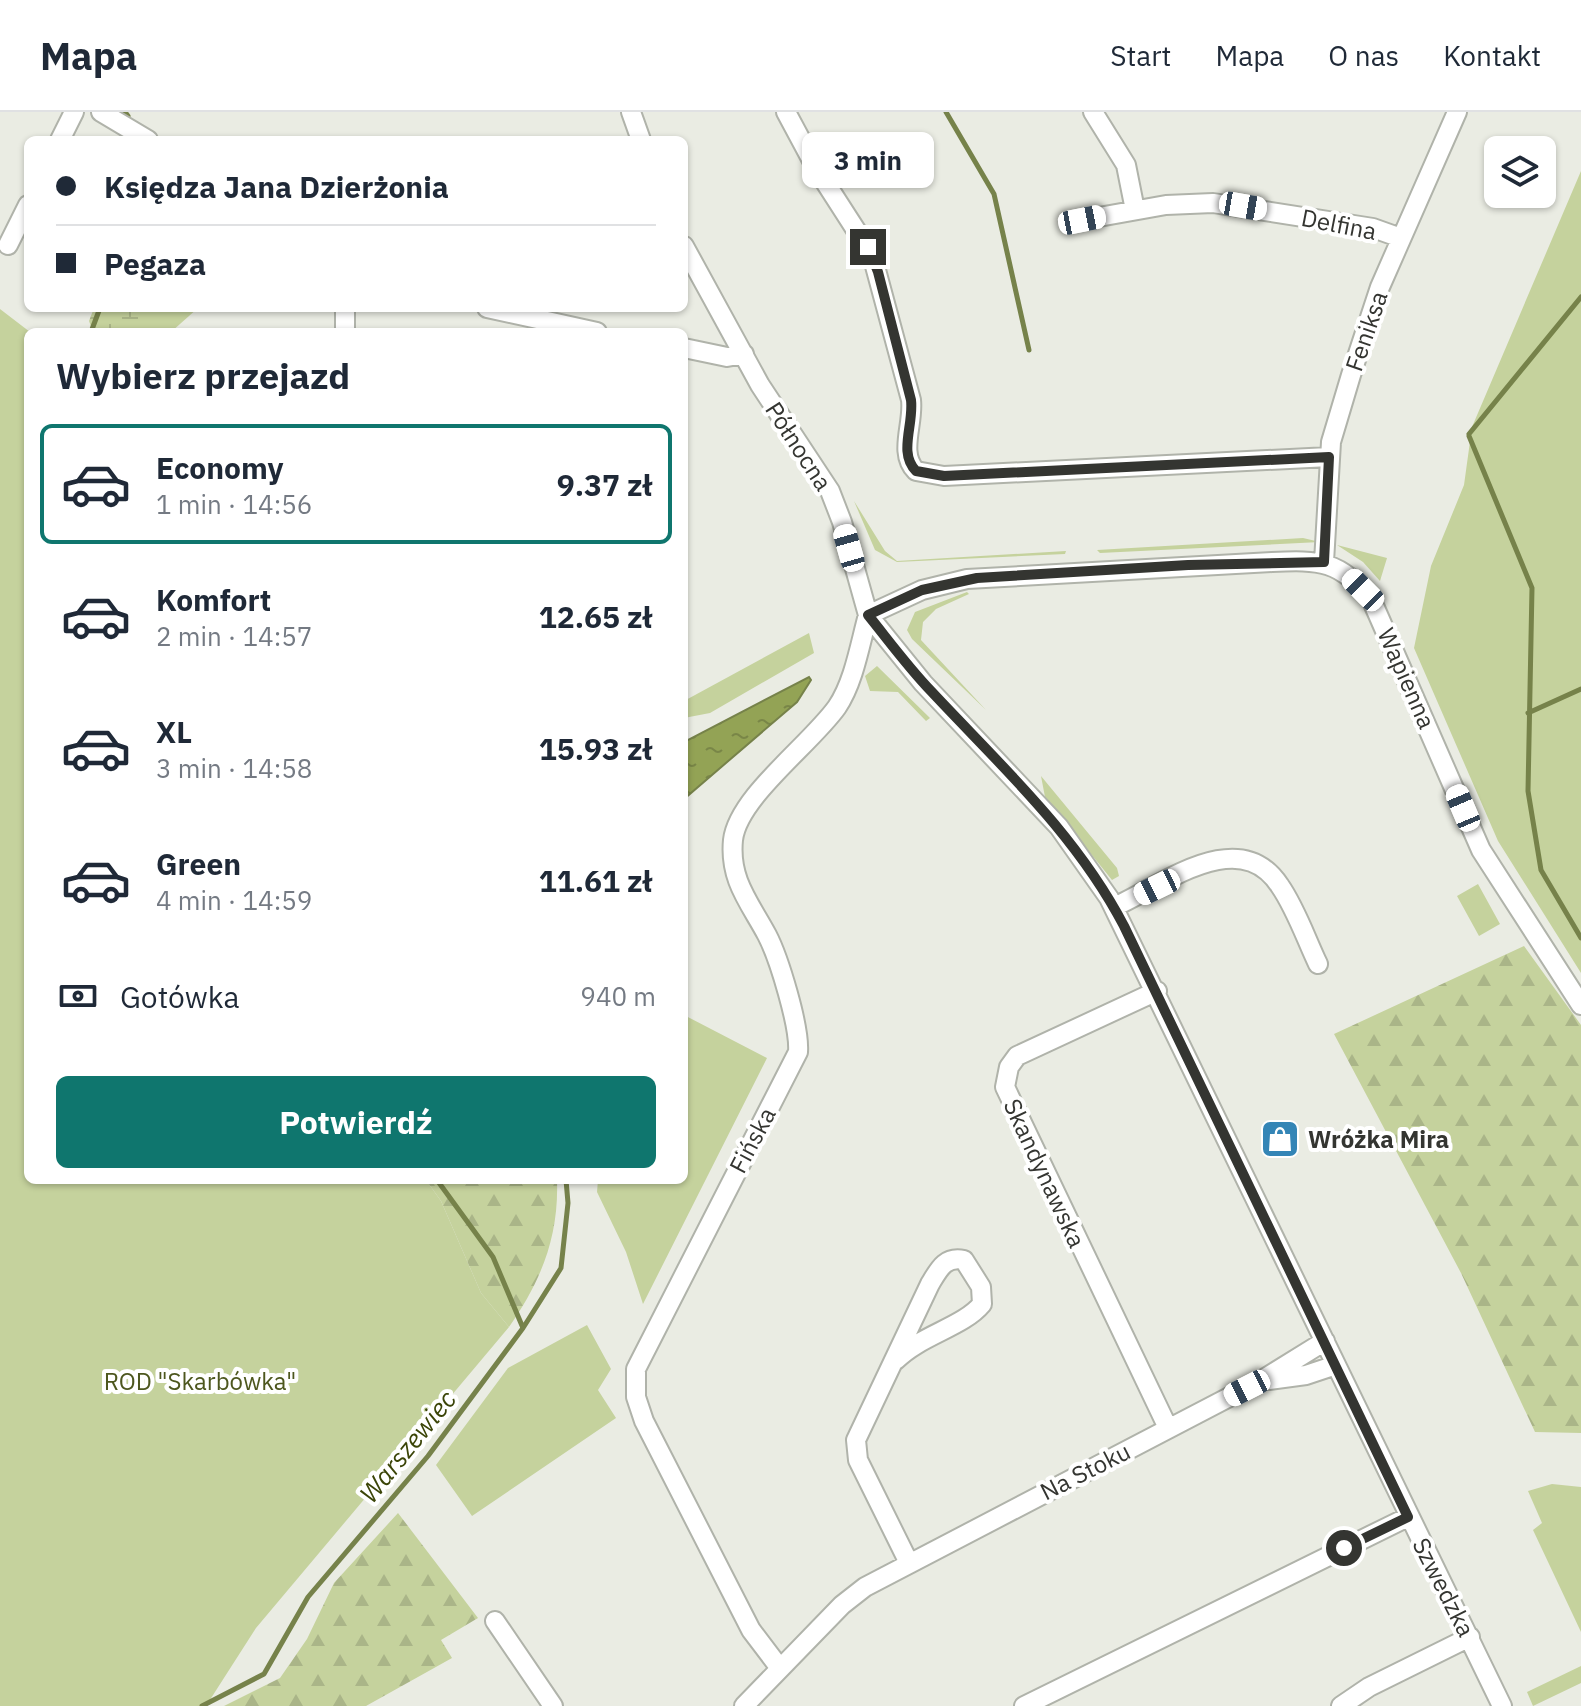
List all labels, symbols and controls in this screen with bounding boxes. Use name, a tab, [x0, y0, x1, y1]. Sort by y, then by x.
text: Mapa	[40, 31, 137, 80]
text: Start	[1110, 37, 1171, 74]
text: Mapa	[1215, 37, 1284, 74]
text: O nas	[1328, 37, 1399, 74]
text: Kontakt	[1443, 37, 1541, 74]
callout: 3 min	[802, 131, 934, 187]
map controls	[1484, 136, 1556, 208]
button: layers	[1484, 136, 1556, 208]
text: 3 min	[834, 143, 902, 177]
text: Księdza Jana Dzierżonia	[104, 167, 449, 206]
car	[1217, 190, 1269, 222]
street label: Delfina	[1299, 201, 1379, 247]
car	[1056, 204, 1108, 236]
route end	[850, 229, 886, 265]
text: Pegaza	[104, 244, 206, 283]
street label: Feniksa	[1337, 287, 1395, 375]
text: Wybierz przejazd	[56, 352, 350, 399]
street label: Północna	[758, 395, 840, 497]
icon: car	[60, 448, 132, 520]
text: Economy	[156, 448, 284, 487]
text: 9.37 zł	[557, 465, 652, 504]
text: 1 min · 14:56	[156, 487, 312, 521]
car	[831, 522, 867, 574]
car	[1338, 565, 1388, 615]
icon: car	[60, 580, 132, 652]
text: Komfort	[156, 580, 271, 619]
text: 12.65 zł	[539, 597, 652, 636]
text: 2 min · 14:57	[156, 619, 312, 653]
street label: Wapienna	[1371, 623, 1443, 734]
icon: car	[60, 712, 132, 784]
text: XL	[156, 712, 192, 751]
text: 15.93 zł	[539, 729, 652, 768]
text: 3 min · 14:58	[156, 751, 312, 785]
car	[1443, 781, 1483, 835]
icon: car	[60, 844, 132, 916]
text: Green	[156, 844, 241, 883]
text: 11.61 zł	[539, 861, 652, 900]
car	[1130, 866, 1184, 908]
text: 4 min · 14:59	[156, 883, 312, 917]
icon: cash	[56, 974, 100, 1018]
text: Gotówka	[120, 977, 239, 1016]
text: 940 m	[580, 979, 656, 1013]
button: Potwierdź	[56, 1076, 656, 1168]
street label: Skandynawska	[997, 1093, 1094, 1253]
street label: Fińska	[721, 1101, 783, 1178]
shop icon: Wróżka Mira	[1259, 1118, 1301, 1160]
place label: Wróżka Mira	[1308, 1123, 1449, 1155]
park label: ROD "Skarbówka"	[104, 1365, 296, 1397]
car	[1220, 1366, 1274, 1410]
water label: Warszewiec	[351, 1382, 463, 1509]
street label: Na Stoku	[1034, 1435, 1136, 1507]
route start	[1326, 1530, 1362, 1566]
street label: Szwedzka	[1405, 1532, 1483, 1642]

